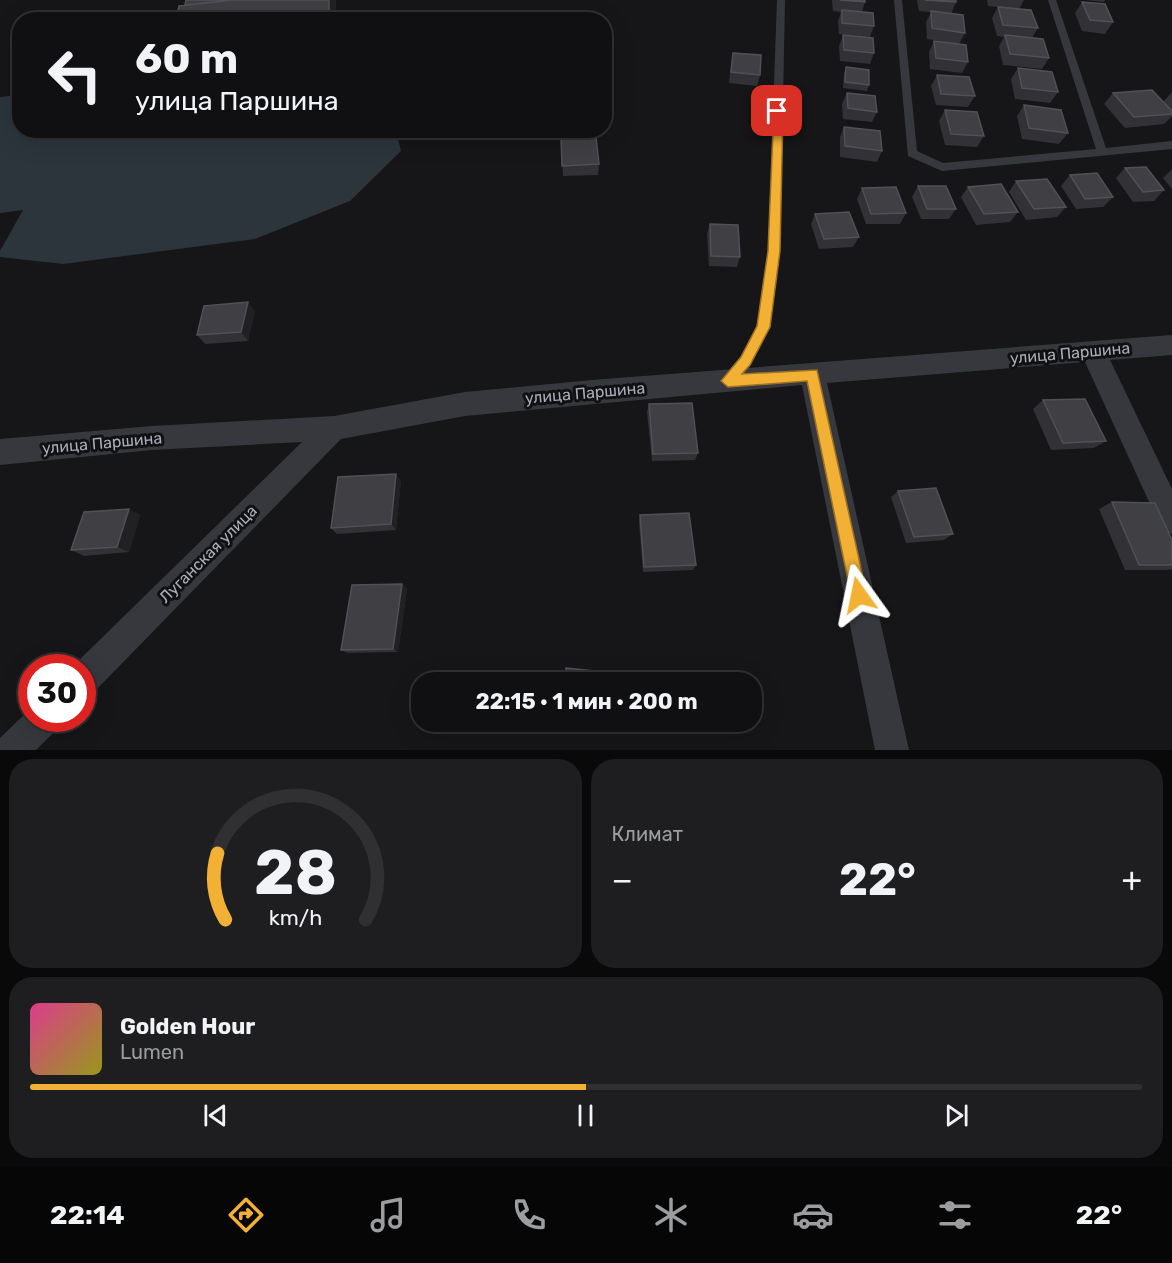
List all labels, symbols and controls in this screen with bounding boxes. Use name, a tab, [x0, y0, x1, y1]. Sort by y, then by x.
text: 60 m	[135, 34, 238, 84]
icon: left	[36, 36, 114, 114]
text: улица Паршина	[135, 85, 339, 117]
pin	[751, 85, 802, 136]
icon: arrive	[760, 94, 793, 127]
street label: улица Паршина	[1009, 338, 1131, 368]
street label: улица Паршина	[524, 378, 646, 408]
street label: улица Паршина	[41, 428, 163, 458]
street label: Луганская улица	[155, 501, 261, 607]
position arrow	[827, 563, 891, 627]
speed limit sign: 30	[18, 654, 96, 732]
text: 22:15 · 1 мин · 200 m	[475, 688, 698, 715]
text: Климат	[612, 822, 683, 846]
text: 28	[254, 836, 337, 910]
text: 22°	[839, 853, 916, 906]
text: −	[612, 860, 633, 899]
text: +	[1121, 860, 1142, 899]
text: km/h	[268, 906, 322, 931]
text: Golden Hour	[120, 1013, 255, 1040]
text: Lumen	[120, 1040, 184, 1064]
icon: previous	[199, 1099, 232, 1132]
icon: pause	[569, 1099, 602, 1132]
icon: next	[940, 1099, 973, 1132]
icon: directions	[225, 1194, 267, 1236]
icon: music	[367, 1194, 409, 1236]
icon: phone	[508, 1194, 550, 1236]
icon: climate	[650, 1194, 692, 1236]
icon: car	[792, 1194, 834, 1236]
icon: filters	[934, 1194, 976, 1236]
text: 22:14	[50, 1199, 125, 1231]
text: 22°	[1076, 1199, 1122, 1231]

